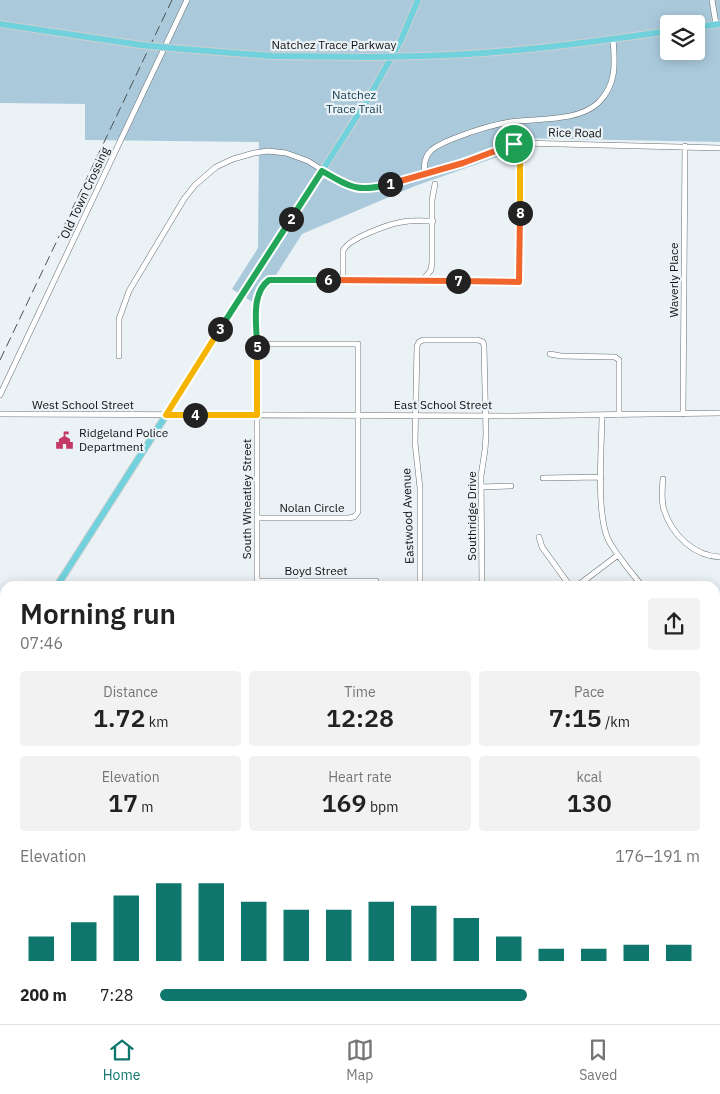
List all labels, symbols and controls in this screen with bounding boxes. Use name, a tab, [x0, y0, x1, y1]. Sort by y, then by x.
map controls	[660, 15, 705, 60]
button: layers	[660, 15, 705, 60]
street label: Natchez Trace Parkway	[271, 37, 397, 52]
park label: Natchez Trace Trail	[326, 87, 382, 116]
pin	[493, 123, 535, 165]
street label: Rice Road	[548, 125, 602, 140]
icon: arrive	[500, 130, 528, 158]
street label: Old Town Crossing	[57, 144, 113, 241]
pin: 1	[378, 172, 402, 196]
text: 1	[386, 175, 395, 193]
pin: 8	[508, 200, 532, 226]
text: 8	[516, 204, 525, 222]
pin: 2	[278, 206, 304, 232]
text: 2	[287, 210, 296, 228]
street label: Waverly Place	[666, 242, 681, 318]
pin: 6	[316, 268, 340, 292]
pin: 7	[446, 268, 470, 294]
text: 6	[324, 271, 333, 289]
text: 7	[454, 272, 463, 290]
pin: 3	[208, 316, 232, 342]
text: 3	[216, 320, 225, 338]
pin: 5	[244, 334, 270, 360]
text: 5	[253, 338, 262, 356]
street label: West School Street	[32, 397, 134, 412]
street label: East School Street	[394, 397, 492, 412]
pin: 4	[182, 402, 208, 428]
text: 4	[191, 406, 200, 424]
place label: Ridgeland Police Department	[79, 425, 169, 454]
public building icon: Ridgeland Police Department	[55, 430, 75, 450]
street label: South Wheatley Street	[239, 439, 254, 559]
street label: Eastwood Avenue	[398, 467, 417, 564]
street label: Southridge Drive	[464, 471, 479, 561]
street label: Nolan Circle	[279, 500, 345, 515]
street label: Boyd Street	[284, 563, 348, 578]
text: Morning run	[20, 595, 176, 632]
button: share	[648, 598, 700, 650]
text: 07:46	[20, 633, 63, 653]
text: Distance	[103, 683, 158, 701]
text: Time	[344, 683, 376, 701]
text: Pace	[574, 683, 605, 701]
text: 1.72	[93, 701, 145, 734]
text: 12:28	[326, 701, 394, 734]
text: 7:15	[549, 701, 602, 734]
text: km	[145, 713, 168, 731]
text: /km	[602, 713, 630, 731]
text: Elevation	[102, 768, 160, 786]
text: Heart rate	[328, 768, 392, 786]
text: kcal	[577, 768, 602, 786]
text: 17	[108, 786, 138, 819]
text: 169	[322, 786, 367, 819]
text: 130	[567, 786, 612, 819]
text: m	[138, 798, 153, 816]
text: bpm	[367, 798, 398, 816]
text: Elevation	[20, 846, 86, 866]
text: 176–191 m	[615, 846, 700, 866]
text: 200 m	[20, 985, 67, 1005]
text: 7:28	[100, 985, 133, 1005]
tab: Home	[103, 1036, 140, 1084]
tab: Map	[346, 1036, 374, 1084]
tab: Saved	[579, 1036, 617, 1084]

